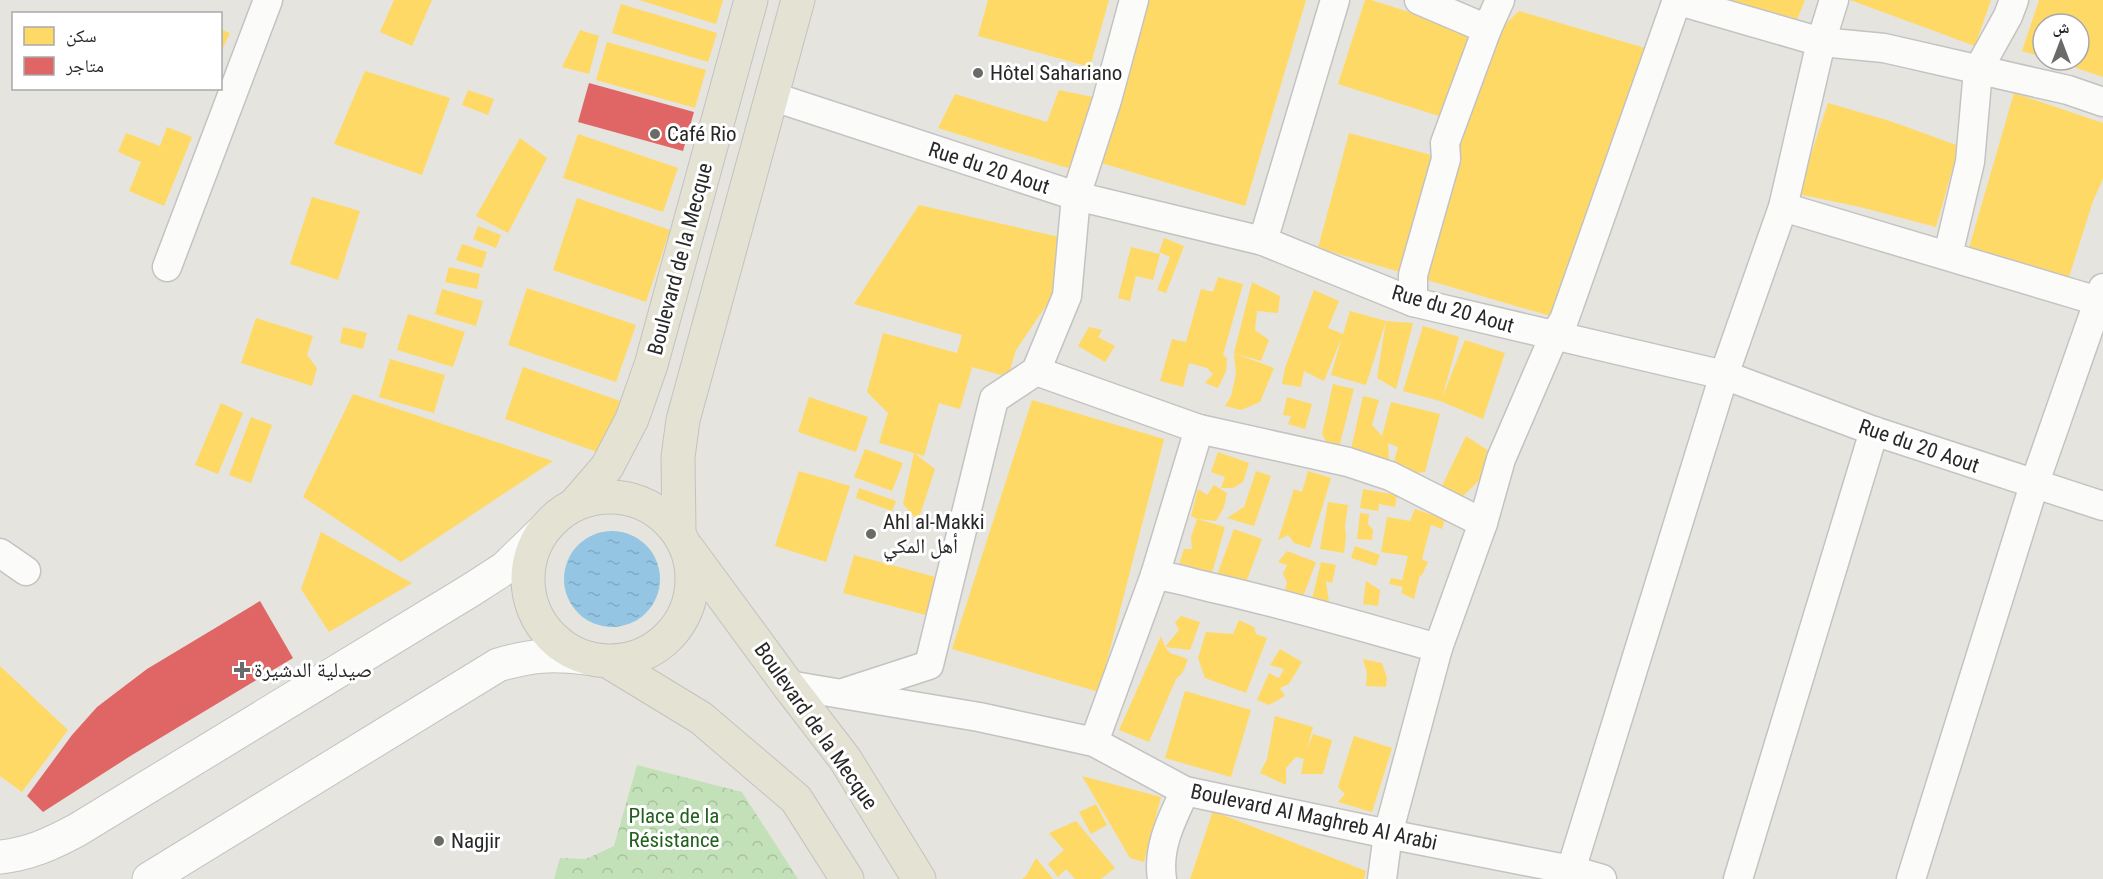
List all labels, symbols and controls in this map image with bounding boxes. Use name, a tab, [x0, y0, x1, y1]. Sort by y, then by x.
legend	[12, 12, 222, 90]
north arrow	[2031, 12, 2091, 72]
text: ش	[2053, 18, 2070, 37]
text: سكن	[66, 25, 97, 47]
text: متاجر	[65, 55, 104, 76]
place label: Hôtel Sahariano	[990, 61, 1122, 85]
marker: Hôtel Sahariano	[971, 66, 985, 80]
place label: Café Rio	[667, 122, 737, 146]
marker: Café Rio	[648, 127, 662, 141]
street label: Rue du 20 Aout	[925, 137, 1053, 199]
street label: Boulevard de la Mecque	[643, 160, 717, 358]
street label: Rue du 20 Aout	[1389, 280, 1517, 338]
street label: Rue du 20 Aout	[1856, 414, 1982, 478]
place label: Ahl al-Makki أهل المكي	[883, 510, 985, 562]
marker: Ahl al-Makki أهل المكي	[864, 527, 878, 541]
street label: Boulevard de la Mecque	[749, 638, 883, 814]
place label: صيدلية الدشيرة	[254, 658, 372, 682]
marker: صيدلية الدشيرة	[235, 663, 249, 677]
street label: Boulevard Al Maghreb Al Arabi	[1189, 779, 1439, 855]
park label: Place de la Résistance	[629, 804, 720, 852]
place label: Nagjir	[451, 829, 500, 853]
marker: Nagjir	[432, 834, 446, 848]

